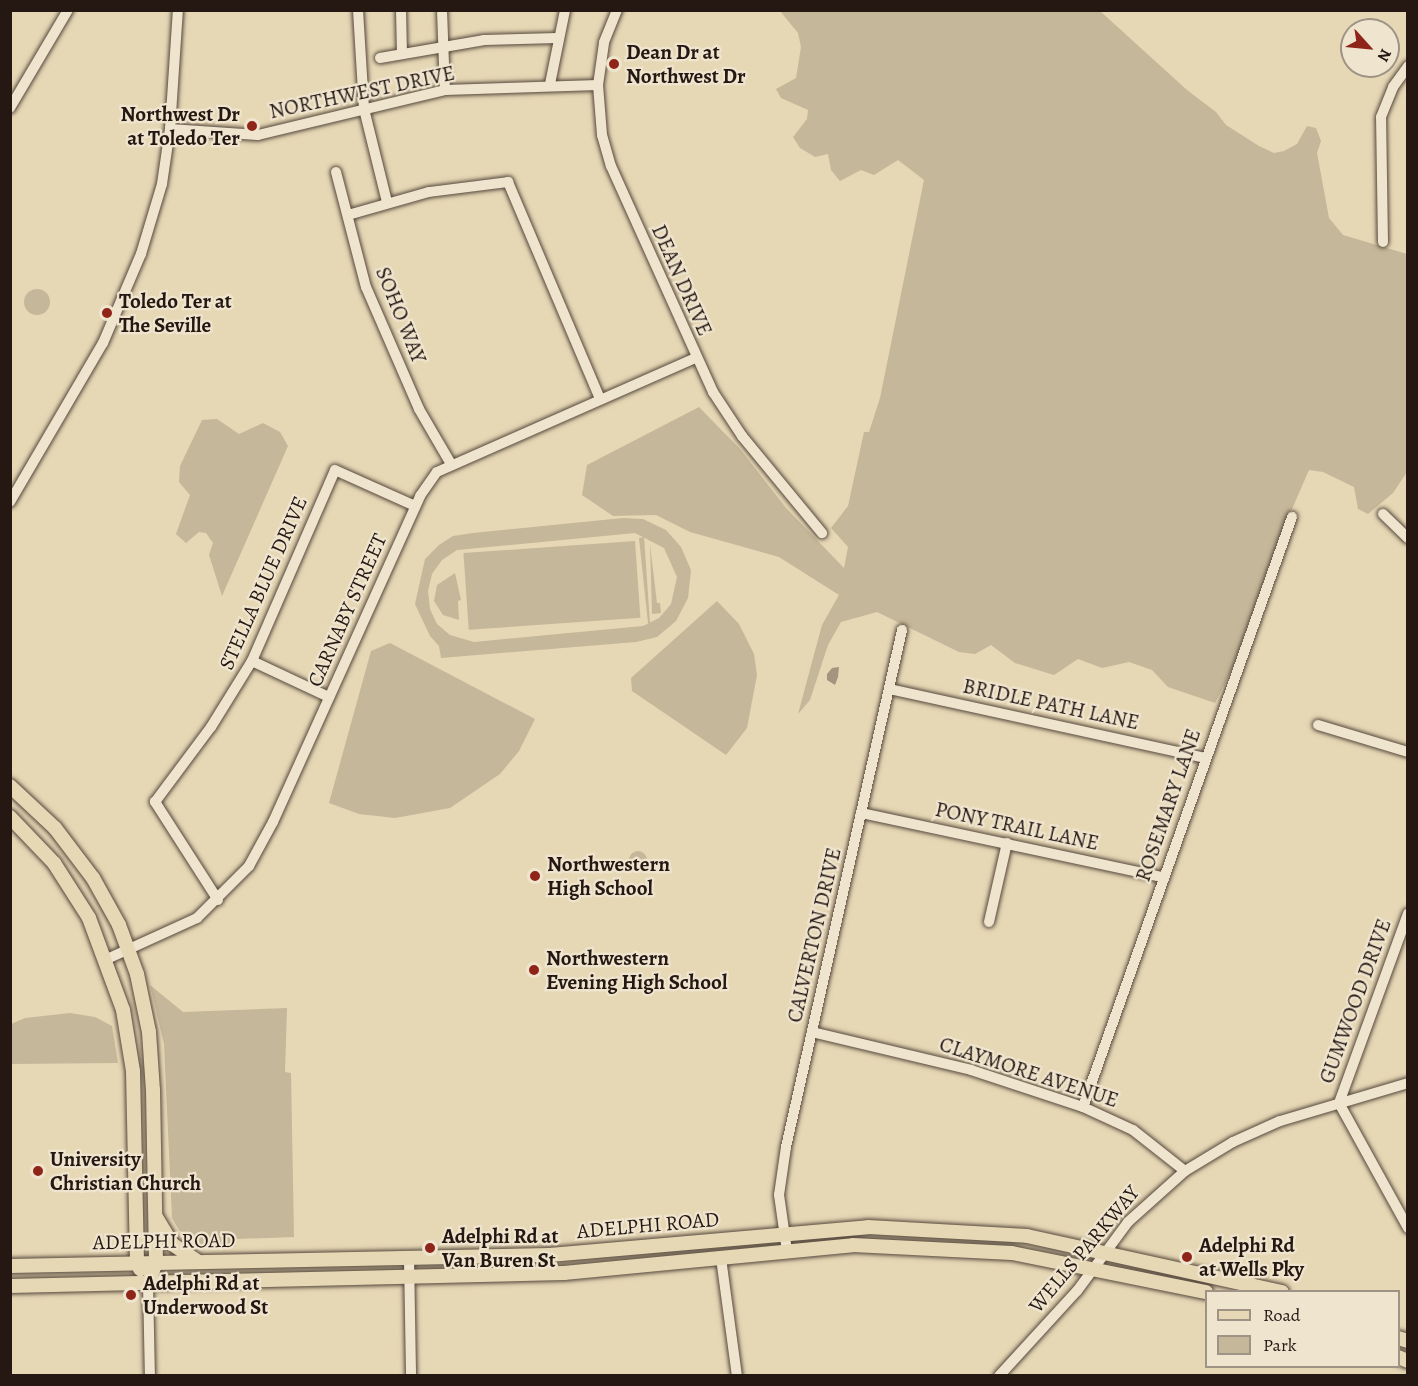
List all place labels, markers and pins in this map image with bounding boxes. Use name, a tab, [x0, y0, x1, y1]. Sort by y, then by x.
place label: Dean Dr at Northwest Dr	[626, 39, 746, 89]
marker: Dean Dr at Northwest Dr	[607, 57, 621, 71]
place label: Northwest Dr at Toledo Ter	[120, 101, 240, 151]
marker: Northwest Dr at Toledo Ter	[245, 119, 259, 133]
place label: Toledo Ter at The Seville	[119, 288, 232, 338]
marker: Toledo Ter at The Seville	[100, 306, 114, 320]
place label: Northwestern High School	[547, 851, 670, 901]
marker: Northwestern High School	[528, 869, 542, 883]
place label: Northwestern Evening High School	[546, 945, 727, 995]
marker: Northwestern Evening High School	[527, 963, 541, 977]
place label: University Christian Church	[50, 1146, 201, 1196]
marker: University Christian Church	[31, 1164, 45, 1178]
place label: Adelphi Rd at Van Buren St	[442, 1223, 558, 1273]
place label: Adelphi Rd at Wells Pky	[1199, 1232, 1304, 1282]
marker: Adelphi Rd at Van Buren St	[423, 1241, 437, 1255]
marker: Adelphi Rd at Wells Pky	[1180, 1250, 1194, 1264]
place label: Adelphi Rd at Underwood St	[143, 1270, 268, 1320]
marker: Adelphi Rd at Underwood St	[124, 1288, 138, 1302]

